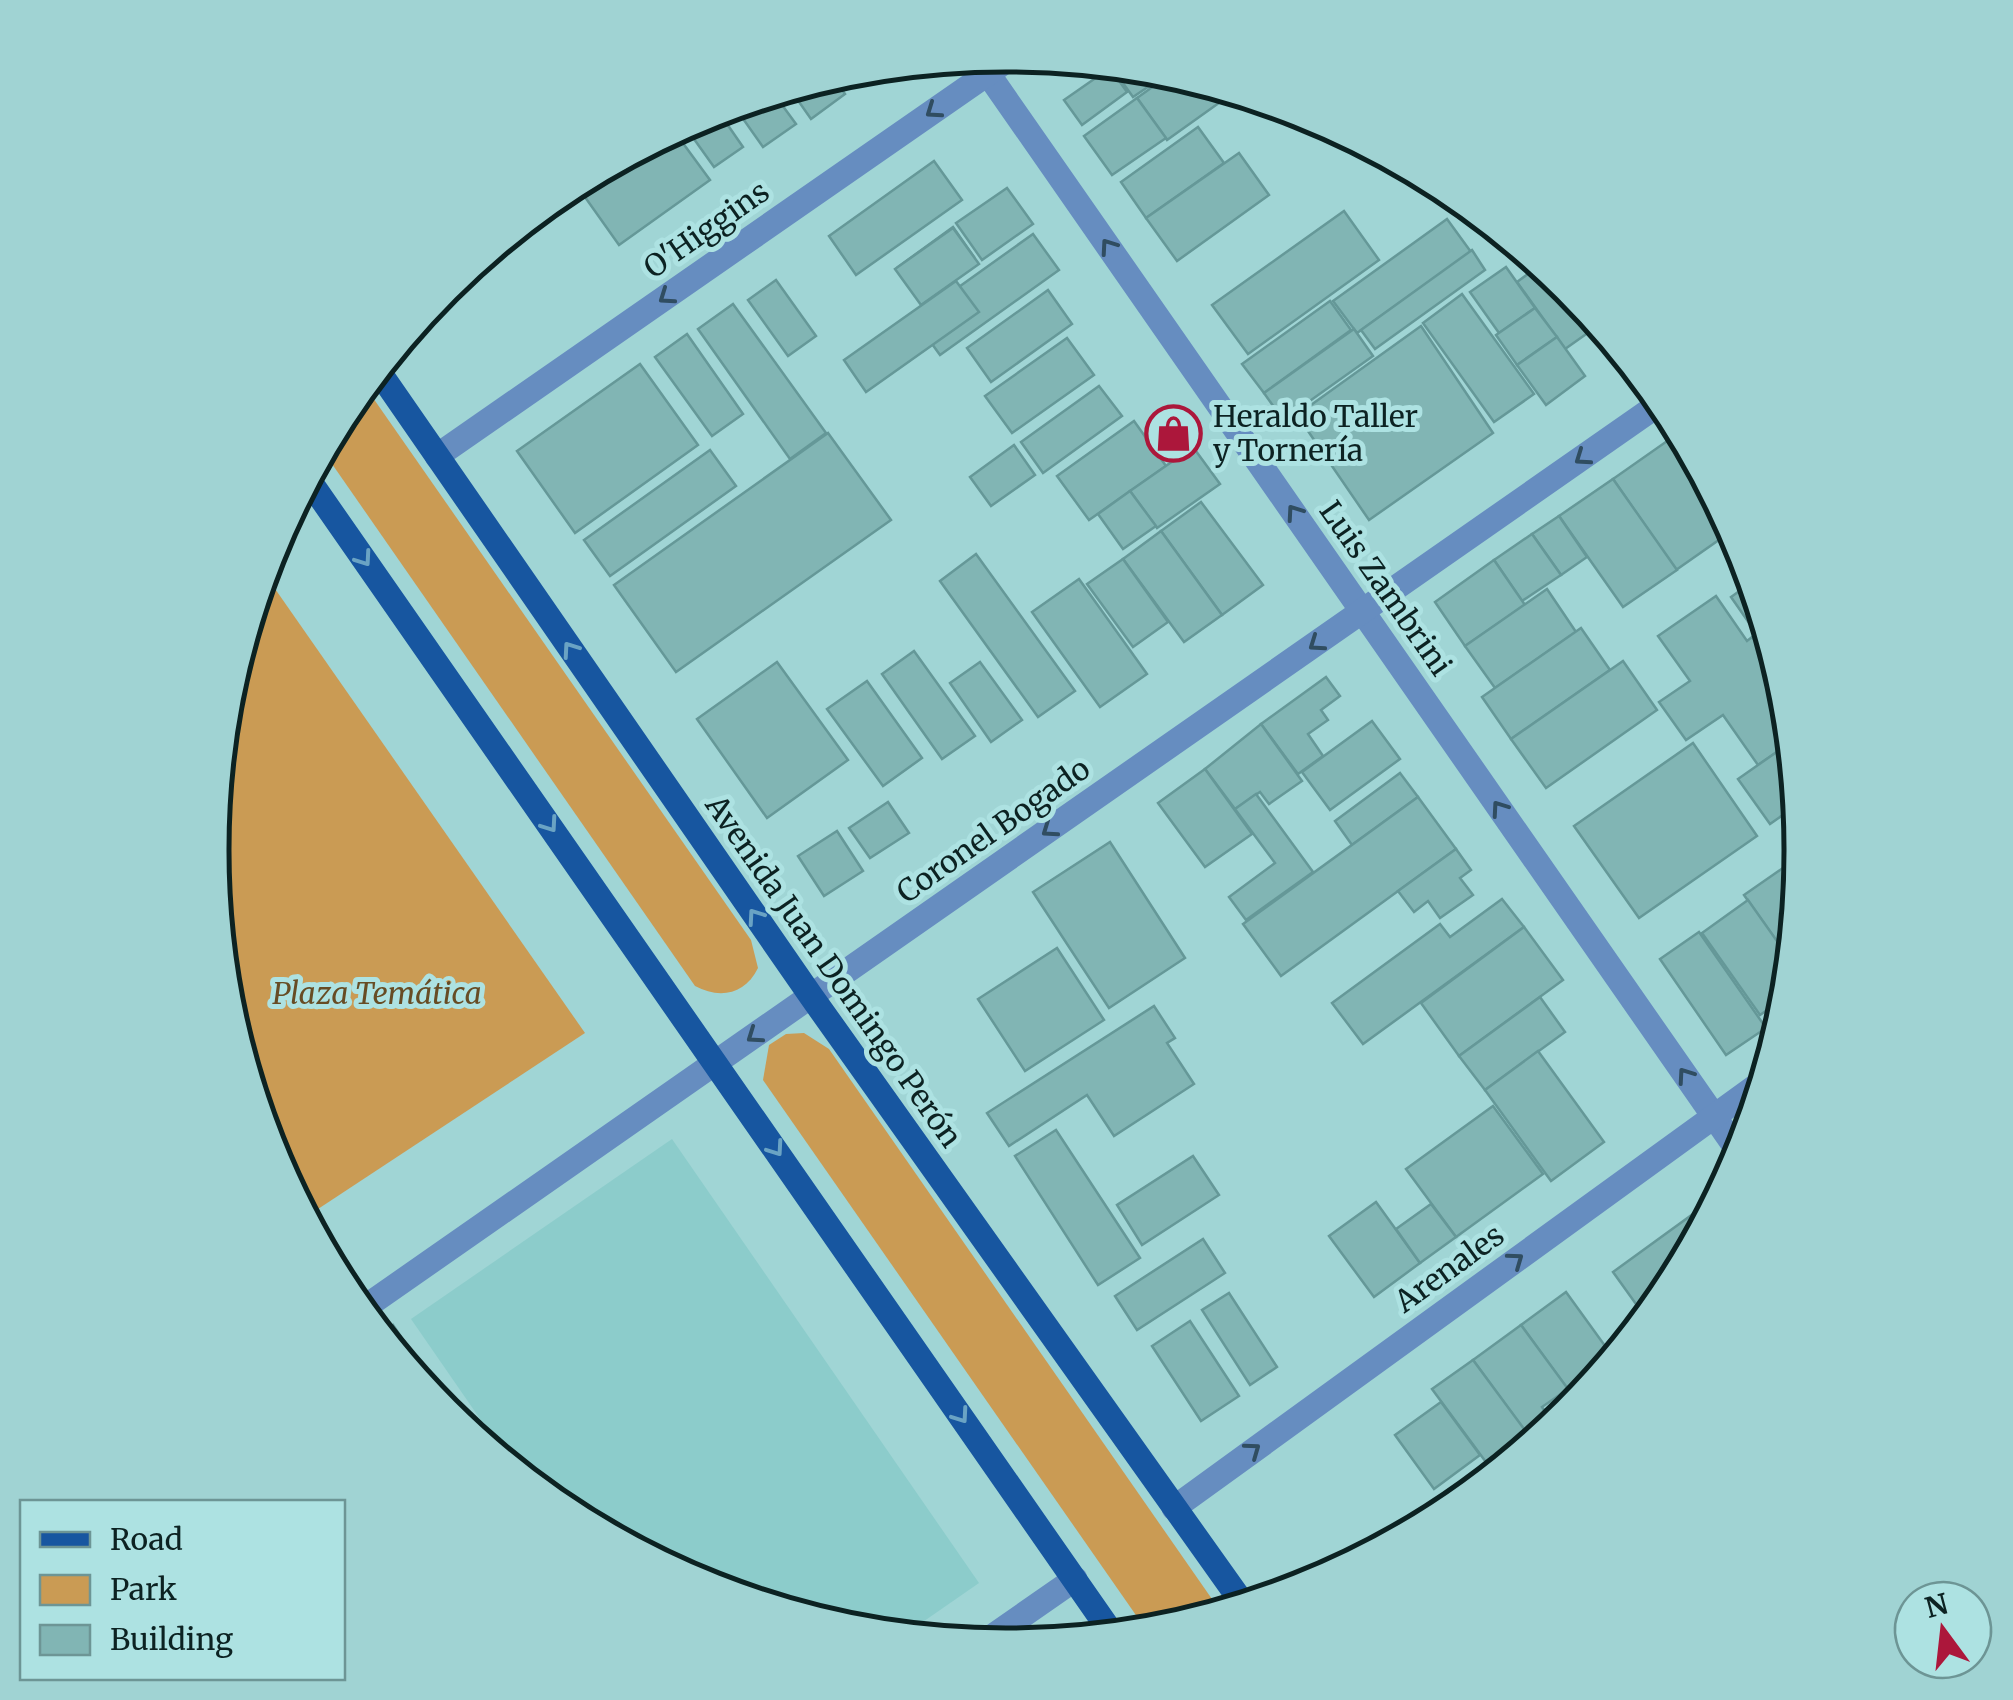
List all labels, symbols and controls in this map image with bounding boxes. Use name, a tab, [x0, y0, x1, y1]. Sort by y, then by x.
one-way arrow	[925, 99, 944, 117]
street label: O'Higgins	[636, 172, 776, 286]
one-way arrow	[1102, 238, 1120, 257]
one-way arrow	[659, 285, 677, 303]
place label: Heraldo Taller y Tornería	[1213, 397, 1418, 469]
shop icon: Heraldo Taller y Tornería	[1144, 403, 1204, 463]
one-way arrow	[1575, 446, 1594, 464]
street label: Luis Zambrini	[1312, 493, 1460, 683]
one-way arrow	[1288, 505, 1306, 524]
one-way arrow	[352, 548, 369, 566]
one-way arrow	[1309, 632, 1327, 650]
one-way arrow	[564, 642, 582, 660]
street label: Coronel Bogado	[889, 749, 1097, 911]
street label: Avenida Juan Domingo Perón	[697, 787, 970, 1154]
one-way arrow	[1493, 801, 1511, 819]
one-way arrow	[538, 814, 556, 833]
one-way arrow	[1042, 818, 1061, 836]
one-way arrow	[749, 909, 767, 928]
park label: Plaza Temática	[272, 974, 482, 1012]
one-way arrow	[747, 1024, 766, 1042]
one-way arrow	[1679, 1067, 1697, 1086]
one-way arrow	[764, 1138, 782, 1157]
street label: Arenales	[1386, 1216, 1511, 1321]
one-way arrow	[1504, 1253, 1523, 1272]
one-way arrow	[949, 1405, 967, 1423]
one-way arrow	[1241, 1444, 1260, 1463]
legend	[20, 1500, 345, 1680]
text: Road	[110, 1520, 183, 1558]
text: Park	[110, 1570, 177, 1608]
north arrow	[1893, 1580, 1993, 1680]
text: N	[1921, 1586, 1952, 1626]
text: Building	[110, 1620, 233, 1658]

